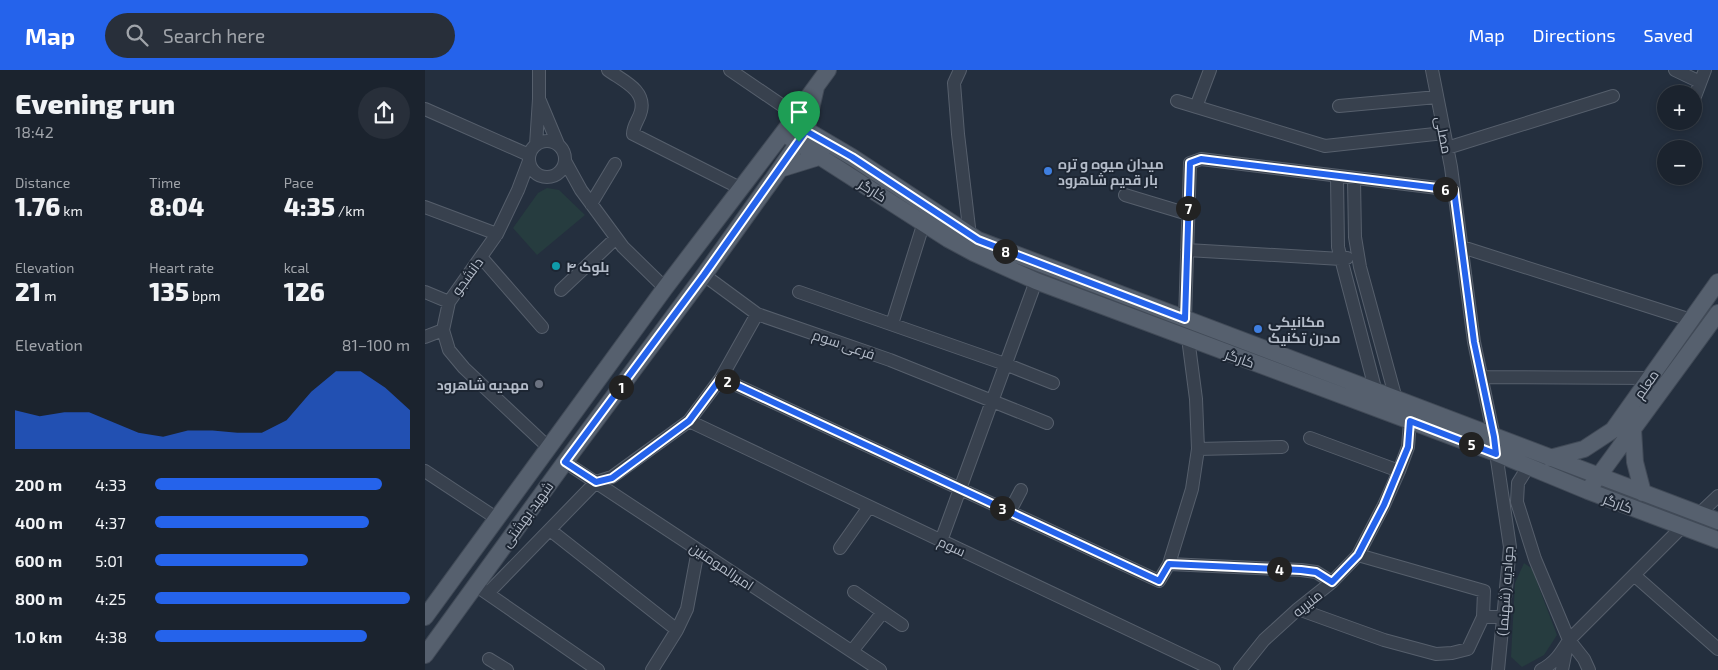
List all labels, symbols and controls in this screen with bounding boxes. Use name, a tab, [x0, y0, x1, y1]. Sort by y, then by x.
search box	[105, 13, 455, 58]
text: Map	[25, 21, 75, 50]
icon: search	[123, 21, 151, 49]
text: Search here	[163, 24, 265, 47]
text: Map	[1468, 24, 1505, 46]
text: Directions	[1533, 24, 1616, 46]
text: Saved	[1644, 24, 1693, 46]
map controls	[1657, 85, 1702, 185]
button: +	[1657, 85, 1702, 130]
text: Evening run	[15, 86, 175, 120]
button: share	[358, 87, 410, 139]
pin	[778, 91, 820, 142]
icon: arrive	[785, 98, 813, 126]
street label: مصلی	[1432, 115, 1456, 155]
text: 18:42	[15, 122, 54, 141]
button: −	[1657, 140, 1702, 185]
place label: میدان میوه و تره بار قدیم شاهرود	[1058, 155, 1164, 190]
marker: میدان میوه و تره بار قدیم شاهرود	[1042, 165, 1054, 177]
text: Distance	[15, 174, 70, 191]
text: Time	[149, 174, 181, 191]
text: Pace	[284, 174, 314, 191]
street label: کارگر	[855, 174, 890, 205]
pin: 6	[1433, 176, 1457, 202]
text: 6	[1441, 181, 1450, 198]
text: 1.76	[15, 191, 60, 221]
text: 8:04	[149, 191, 204, 221]
text: 4:35	[284, 191, 335, 221]
pin: 7	[1175, 196, 1201, 220]
text: 7	[1185, 200, 1192, 217]
text: km	[60, 202, 83, 219]
text: /km	[335, 202, 365, 219]
pin: 8	[993, 238, 1017, 264]
text: 8	[1001, 243, 1010, 260]
street label: دانشجو	[448, 254, 486, 298]
place label: بلوک ۴	[566, 258, 609, 276]
text: Elevation	[15, 259, 74, 276]
text: Heart rate	[149, 259, 214, 276]
text: kcal	[284, 259, 309, 276]
marker: بلوک ۴	[550, 260, 562, 272]
text: 21	[15, 276, 41, 306]
text: 135	[149, 276, 189, 306]
text: 126	[284, 276, 325, 306]
text: m	[41, 287, 56, 304]
text: bpm	[189, 287, 220, 304]
place label: مکانیکی مدرن تکنیک	[1268, 313, 1340, 346]
marker: مکانیکی مدرن تکنیک	[1252, 323, 1264, 335]
street label: فرعی سوم	[810, 325, 877, 364]
text: Elevation	[15, 335, 83, 354]
text: 81–100 m	[342, 335, 410, 354]
street label: کارگر	[1222, 345, 1257, 371]
street label: معلم	[1630, 366, 1664, 403]
pin: 2	[715, 368, 739, 394]
text: 2	[723, 373, 732, 390]
pin: 1	[609, 374, 633, 400]
place label: مهدیه شاهرود	[437, 376, 529, 394]
marker: مهدیه شاهرود	[533, 378, 545, 390]
text: 1	[618, 379, 625, 396]
pin: 5	[1459, 432, 1483, 456]
text: 5	[1468, 436, 1475, 453]
text: 200 m	[15, 475, 62, 494]
text: 4:33	[95, 475, 126, 494]
street label: شهید بهشتی	[497, 478, 557, 550]
street label: کارگر	[1600, 489, 1635, 516]
pin: 3	[989, 496, 1015, 520]
text: 3	[999, 500, 1006, 517]
text: 400 m	[15, 513, 63, 532]
text: 4:37	[95, 513, 126, 532]
street label: سوم	[935, 532, 968, 562]
street label: امیرالمومنین	[687, 538, 757, 594]
street label: جوادیه (شهنما)	[1493, 546, 1517, 636]
text: 600 m	[15, 551, 62, 570]
text: 5:01	[95, 551, 123, 570]
pin: 4	[1267, 556, 1291, 582]
text: 4	[1275, 561, 1284, 578]
street label: منیریه	[1289, 586, 1325, 620]
text: 800 m	[15, 589, 63, 608]
text: 4:25	[95, 589, 126, 608]
text: 1.0 km	[15, 627, 62, 646]
text: 4:38	[95, 627, 127, 646]

